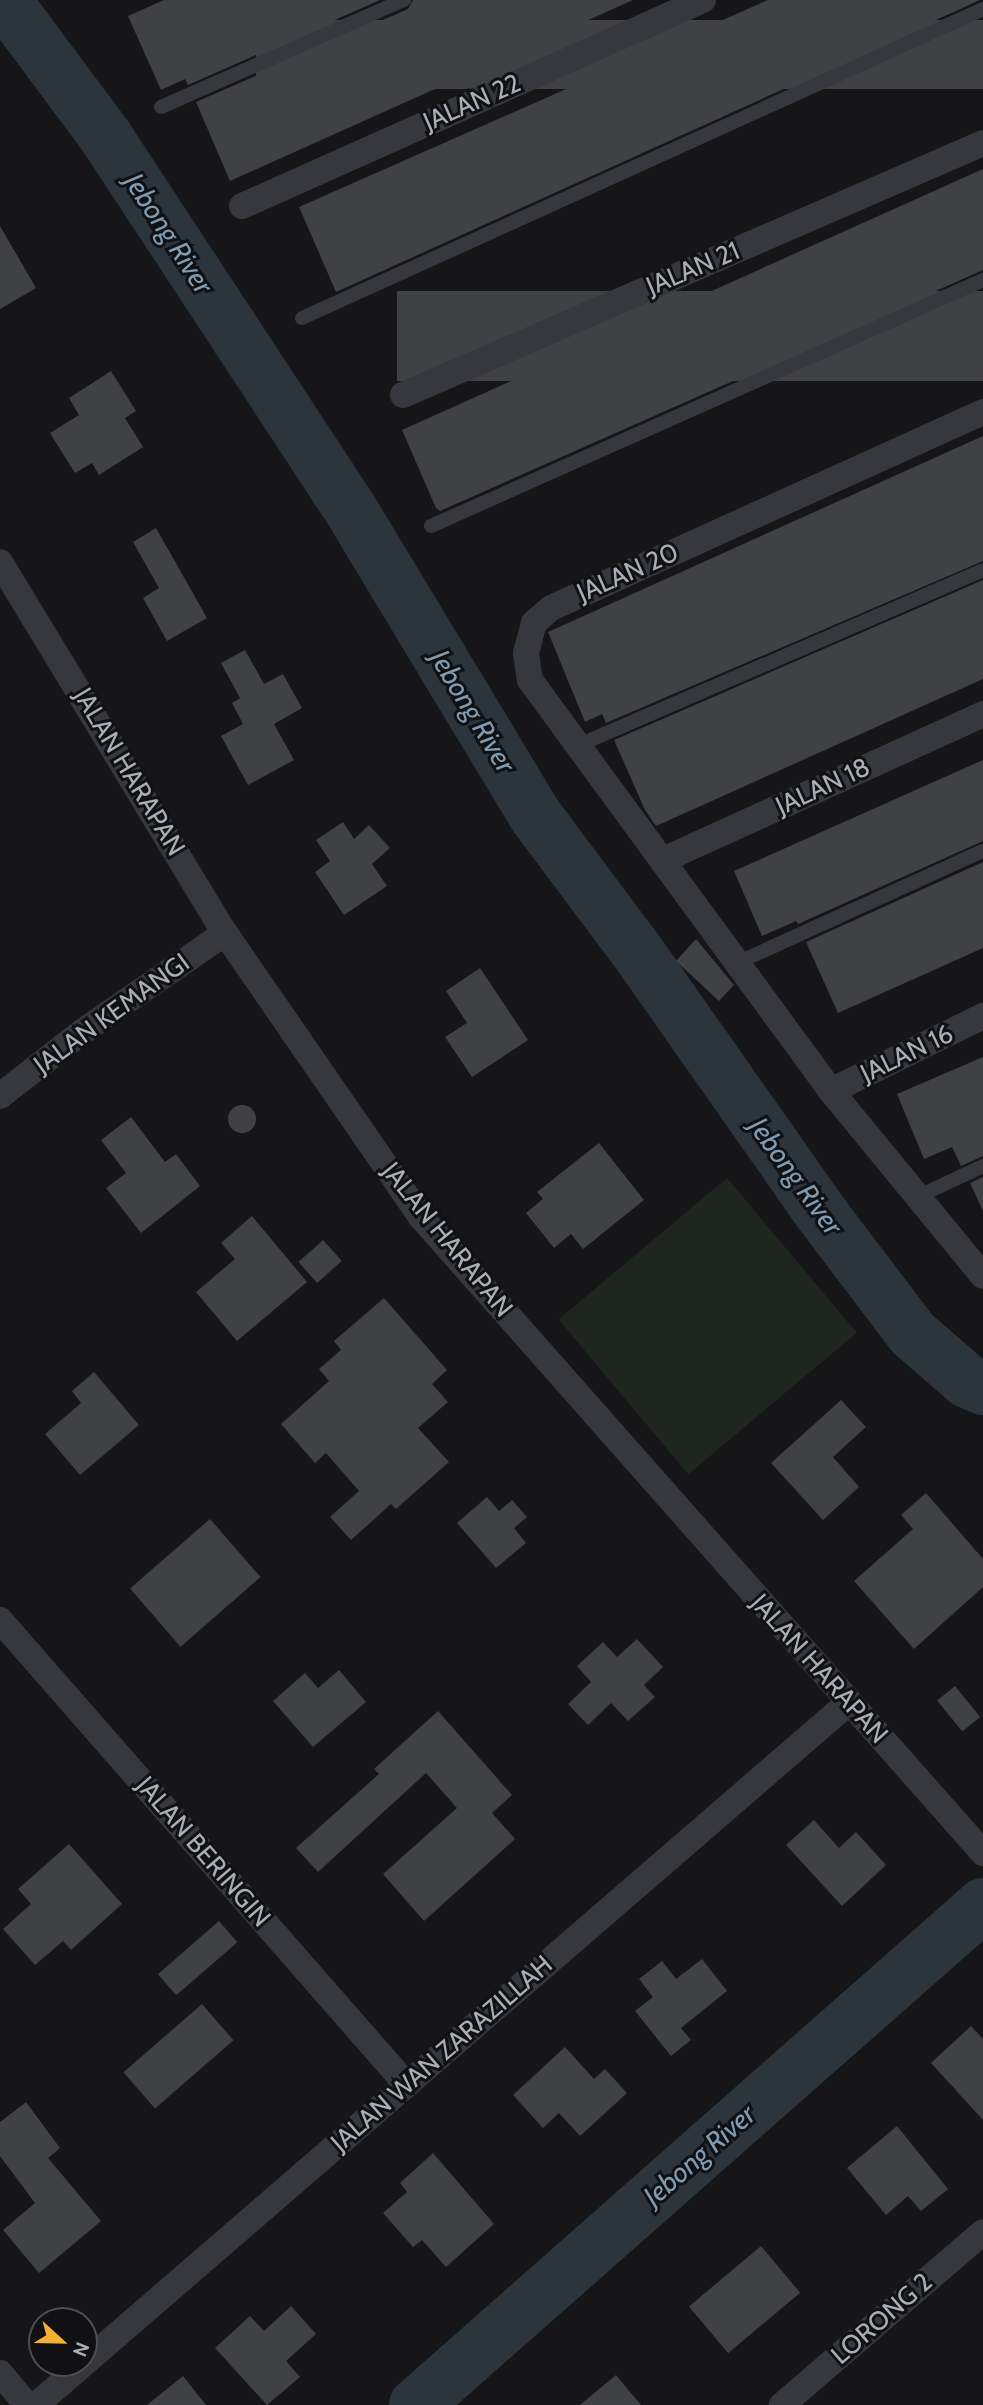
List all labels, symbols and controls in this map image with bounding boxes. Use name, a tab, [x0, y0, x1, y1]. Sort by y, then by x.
street label: JALAN 22	[419, 68, 525, 138]
water label: Jebong River	[118, 166, 220, 300]
street label: JALAN 21	[642, 236, 744, 302]
street label: JALAN 20	[572, 537, 684, 609]
water label: Jebong River	[423, 644, 523, 778]
street label: JALAN HARAPAN	[67, 683, 191, 861]
street label: JALAN 18	[771, 752, 875, 822]
street label: JALAN KEMANGI	[28, 947, 196, 1081]
street label: JALAN 16	[856, 1018, 958, 1090]
water label: Jebong River	[742, 1111, 850, 1241]
street label: JALAN HARAPAN	[375, 1156, 519, 1324]
street label: JALAN HARAPAN	[744, 1588, 894, 1750]
street label: JALAN BERINGIN	[129, 1771, 277, 1933]
street label: JALAN WAN ZARAZILLAH	[325, 1949, 559, 2159]
water label: Jebong River	[636, 2097, 762, 2213]
street label: LORONG 2	[825, 2267, 939, 2371]
north arrow	[28, 2307, 98, 2377]
text: N	[68, 2339, 94, 2360]

